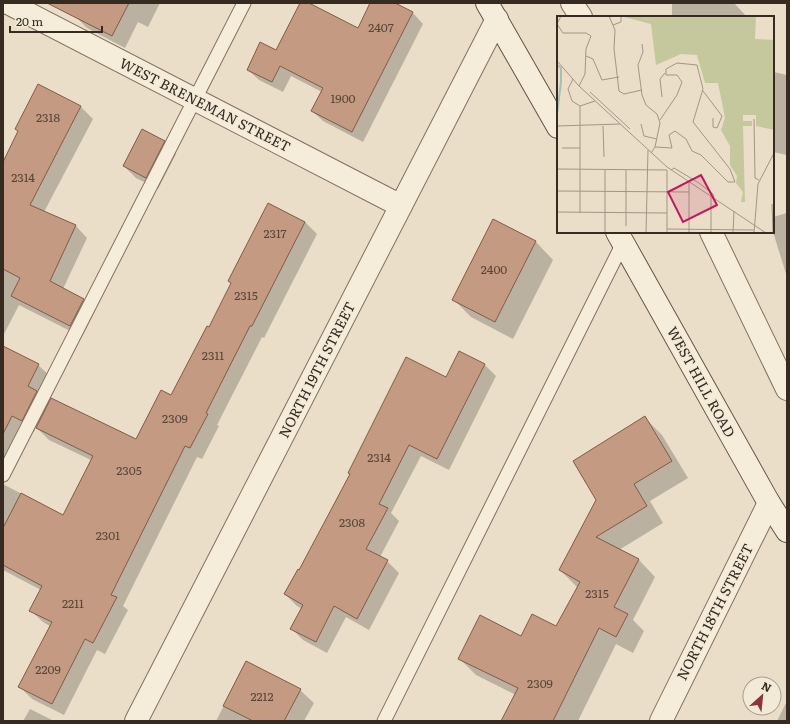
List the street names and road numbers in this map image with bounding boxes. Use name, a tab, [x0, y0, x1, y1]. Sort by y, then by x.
street label: WEST BRENEMAN STREET	[116, 52, 294, 156]
street label: NORTH 19TH STREET	[273, 298, 359, 441]
street label: WEST HILL ROAD	[663, 322, 741, 441]
street label: NORTH 18TH STREET	[671, 540, 757, 683]

